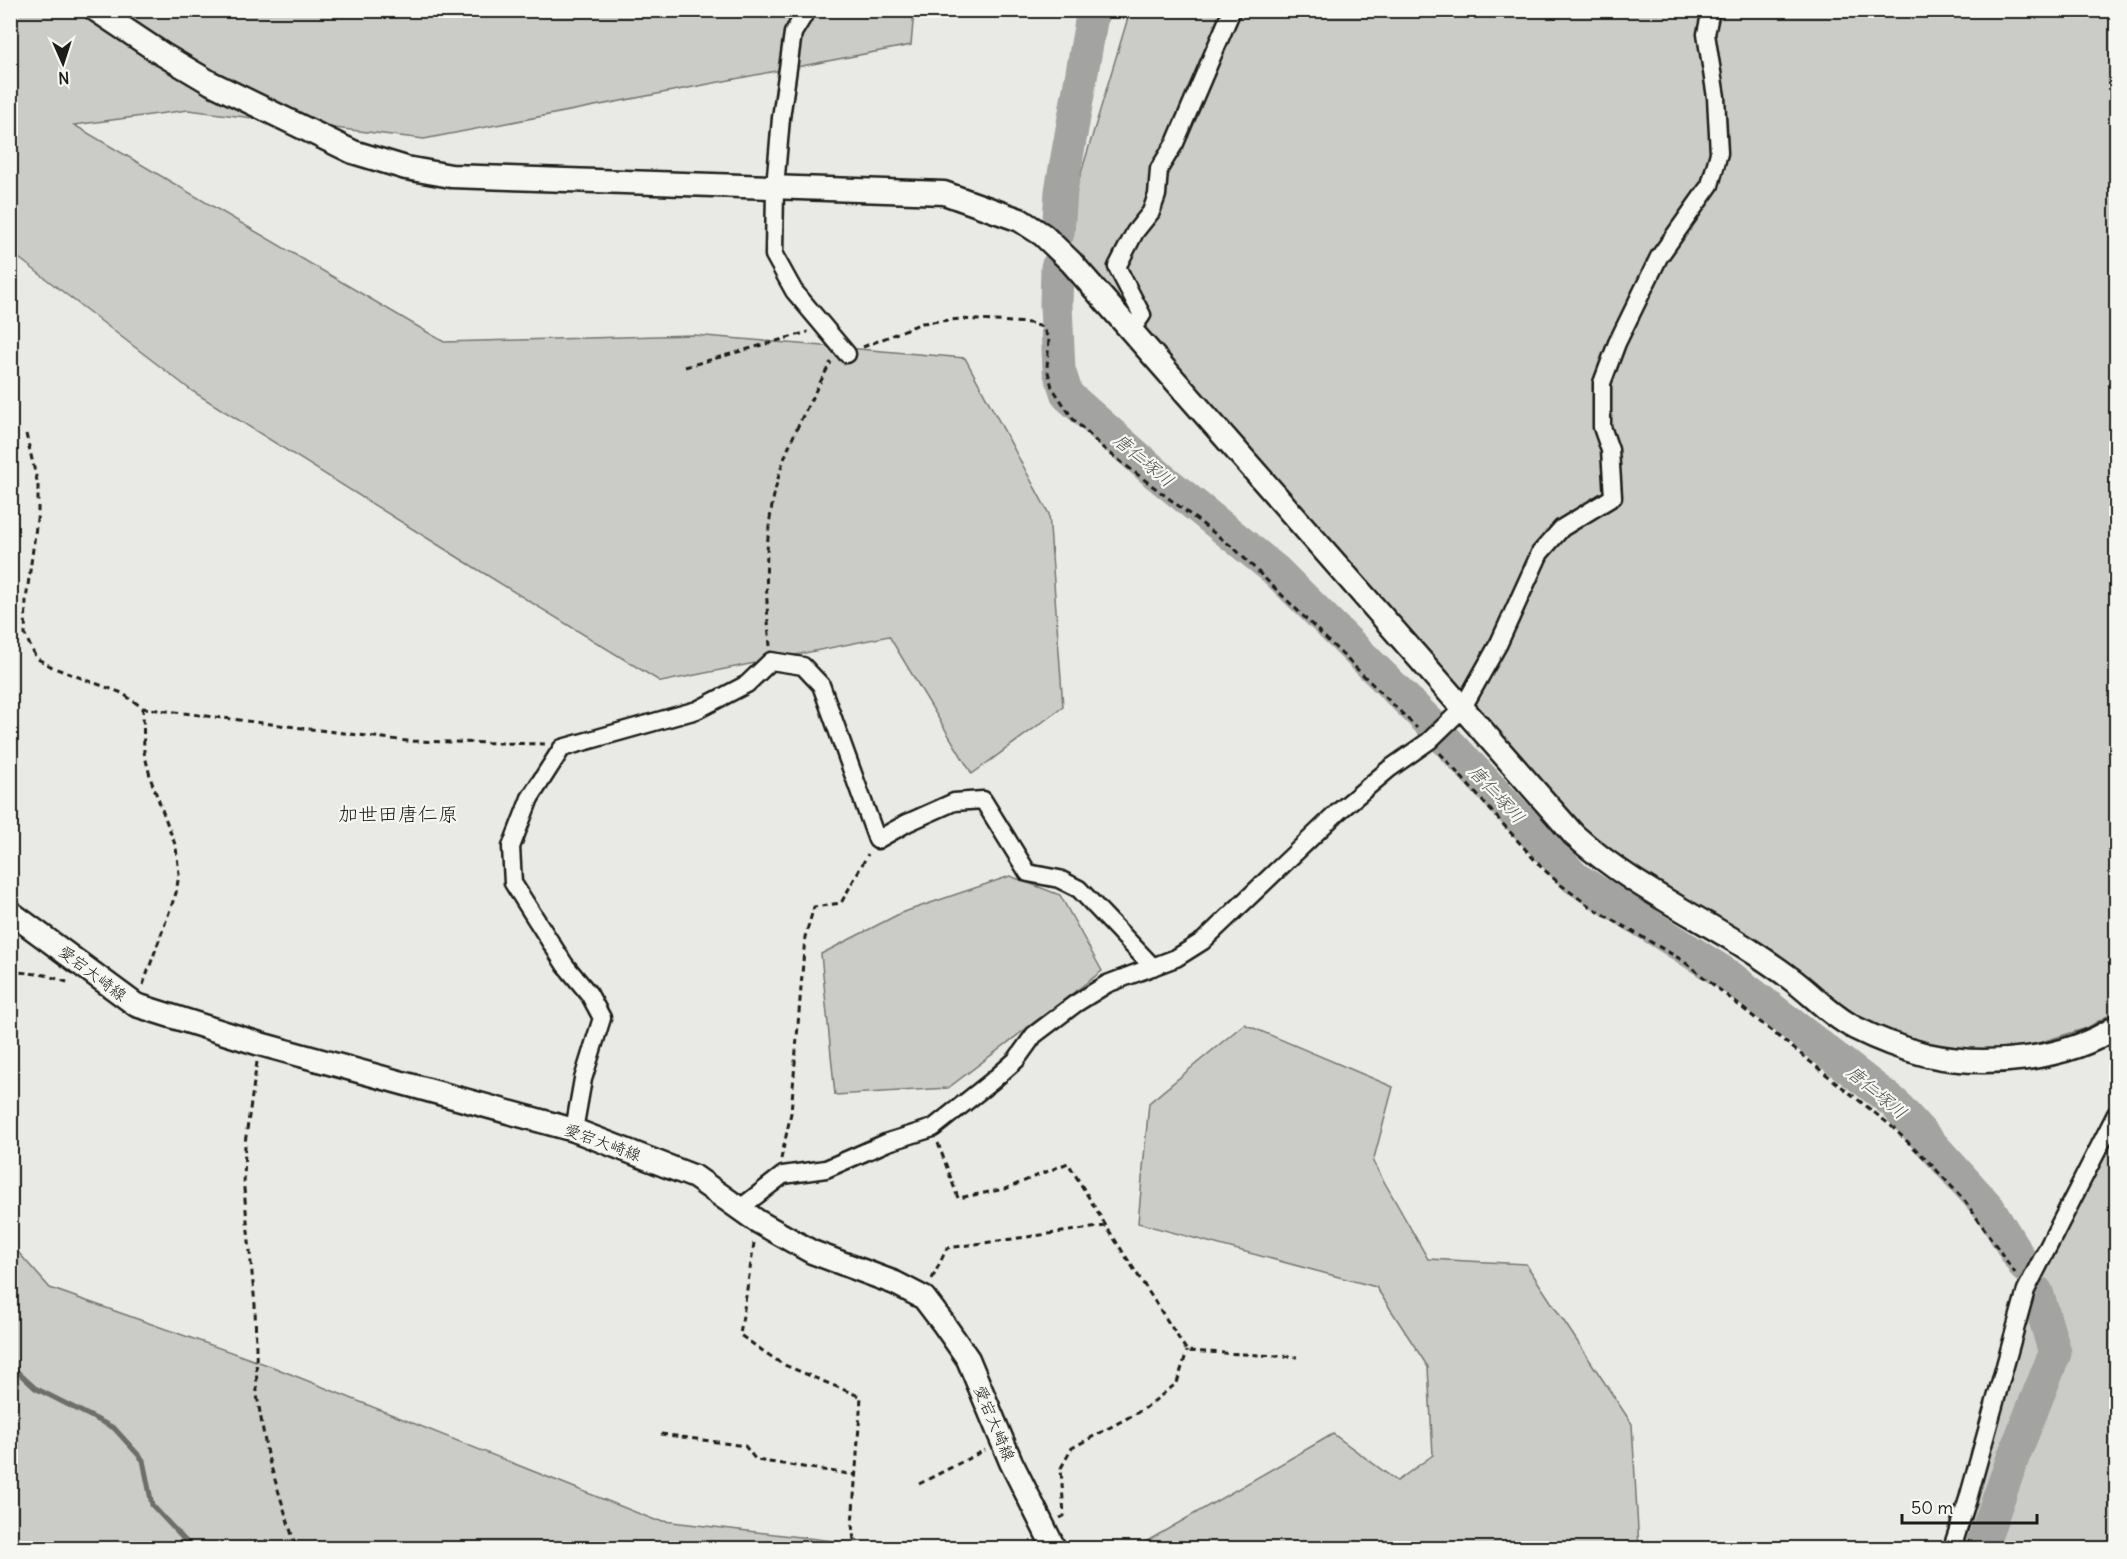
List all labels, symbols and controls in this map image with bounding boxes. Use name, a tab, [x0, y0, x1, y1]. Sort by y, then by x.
north arrow	[33, 33, 93, 93]
text: N	[58, 68, 70, 88]
water label: 唐仁塚川	[1109, 428, 1179, 492]
water label: 唐仁塚川	[1464, 760, 1530, 828]
district label: 加世田唐仁原	[338, 801, 458, 826]
street label: 愛宕大崎線	[55, 941, 131, 1005]
water label: 唐仁塚川	[1842, 1060, 1912, 1124]
street label: 愛宕大崎線	[562, 1119, 644, 1165]
street label: 愛宕大崎線	[970, 1382, 1020, 1464]
scale bar	[1902, 1487, 2037, 1525]
text: 50 m	[1911, 1496, 1953, 1519]

